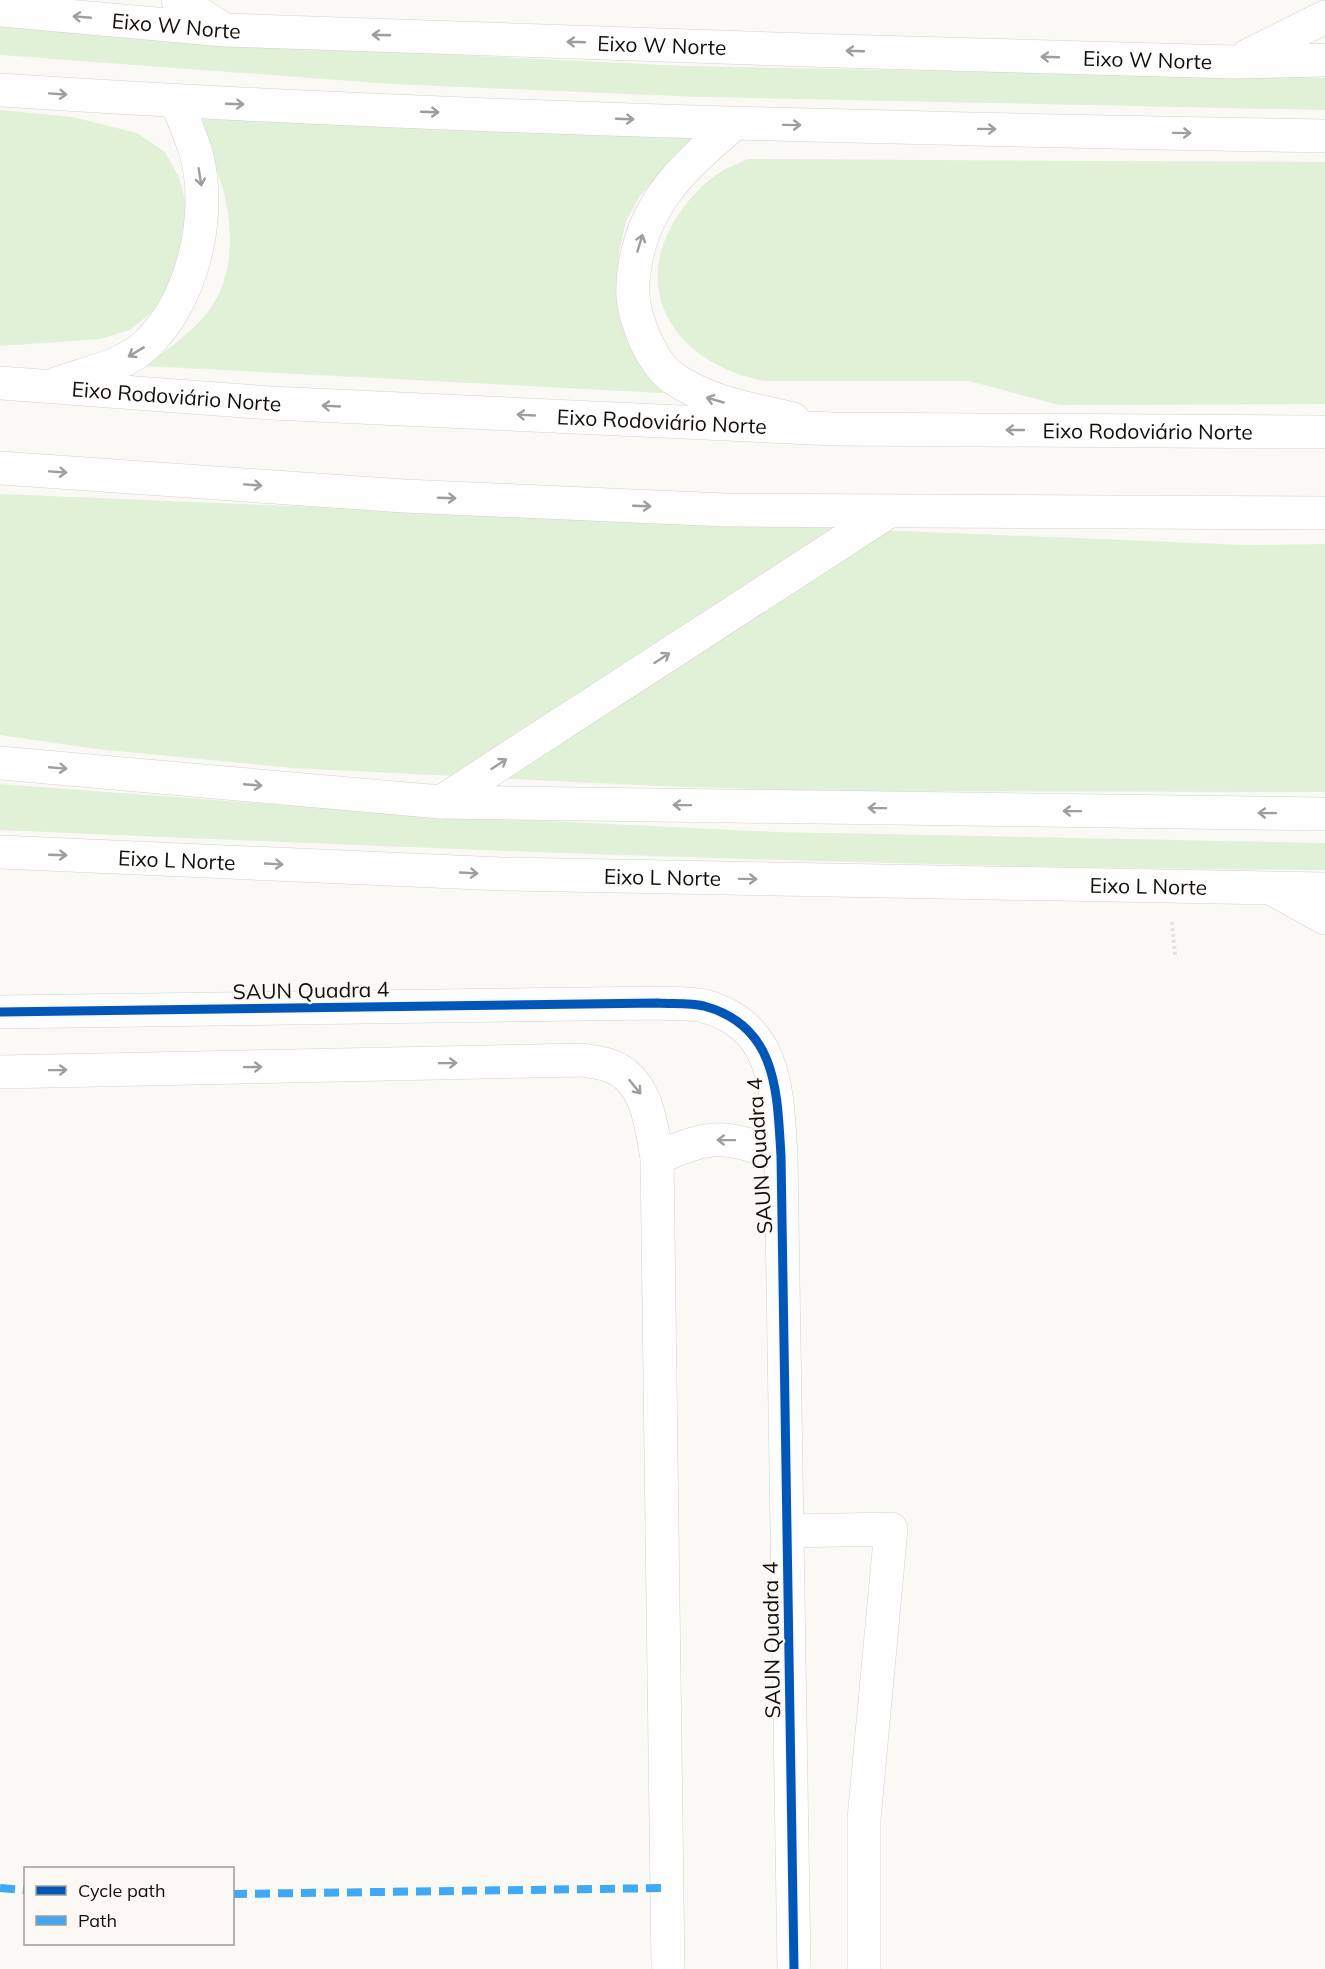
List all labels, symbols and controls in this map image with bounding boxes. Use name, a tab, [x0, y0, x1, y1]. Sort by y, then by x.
street label: Eixo W Norte	[111, 7, 241, 44]
one-way arrow	[73, 11, 92, 22]
one-way arrow	[372, 29, 391, 41]
street label: Eixo W Norte	[597, 30, 727, 60]
one-way arrow	[566, 36, 586, 47]
street label: Eixo W Norte	[1083, 45, 1213, 74]
one-way arrow	[845, 46, 865, 57]
one-way arrow	[1040, 51, 1060, 62]
one-way arrow	[48, 89, 68, 100]
one-way arrow	[225, 98, 245, 110]
one-way arrow	[420, 106, 440, 117]
one-way arrow	[615, 114, 635, 125]
one-way arrow	[782, 119, 802, 131]
one-way arrow	[977, 123, 997, 135]
one-way arrow	[1172, 128, 1192, 139]
one-way arrow	[195, 167, 206, 187]
one-way arrow	[635, 234, 646, 253]
one-way arrow	[128, 346, 145, 358]
street label: Eixo Rodoviário Norte	[71, 375, 282, 416]
one-way arrow	[706, 393, 725, 405]
one-way arrow	[322, 400, 342, 411]
street label: Eixo Rodoviário Norte	[556, 403, 767, 439]
one-way arrow	[516, 409, 536, 420]
street label: Eixo Rodoviário Norte	[1043, 417, 1253, 445]
one-way arrow	[1005, 424, 1025, 436]
one-way arrow	[48, 466, 68, 477]
one-way arrow	[242, 480, 262, 491]
one-way arrow	[437, 492, 457, 504]
one-way arrow	[632, 501, 652, 512]
one-way arrow	[654, 652, 670, 664]
one-way arrow	[490, 758, 507, 770]
one-way arrow	[48, 763, 68, 774]
one-way arrow	[242, 780, 262, 791]
one-way arrow	[672, 799, 692, 811]
one-way arrow	[867, 802, 887, 814]
one-way arrow	[1062, 805, 1082, 817]
one-way arrow	[1257, 808, 1277, 819]
street label: Eixo L Norte	[118, 844, 236, 875]
one-way arrow	[48, 849, 68, 860]
one-way arrow	[264, 858, 284, 870]
street label: Eixo L Norte	[604, 863, 721, 891]
one-way arrow	[459, 867, 479, 878]
street label: Eixo L Norte	[1090, 872, 1207, 900]
one-way arrow	[737, 873, 757, 885]
street label: SAUN Quadra 4	[232, 976, 390, 1004]
one-way arrow	[438, 1057, 458, 1069]
one-way arrow	[243, 1061, 263, 1073]
one-way arrow	[48, 1065, 68, 1076]
street label: SAUN Quadra 4	[741, 1077, 777, 1235]
one-way arrow	[628, 1079, 641, 1095]
one-way arrow	[716, 1134, 736, 1145]
street label: SAUN Quadra 4	[757, 1561, 785, 1719]
legend	[24, 1867, 234, 1945]
text: Cycle path	[78, 1879, 165, 1902]
text: Path	[78, 1909, 117, 1932]

